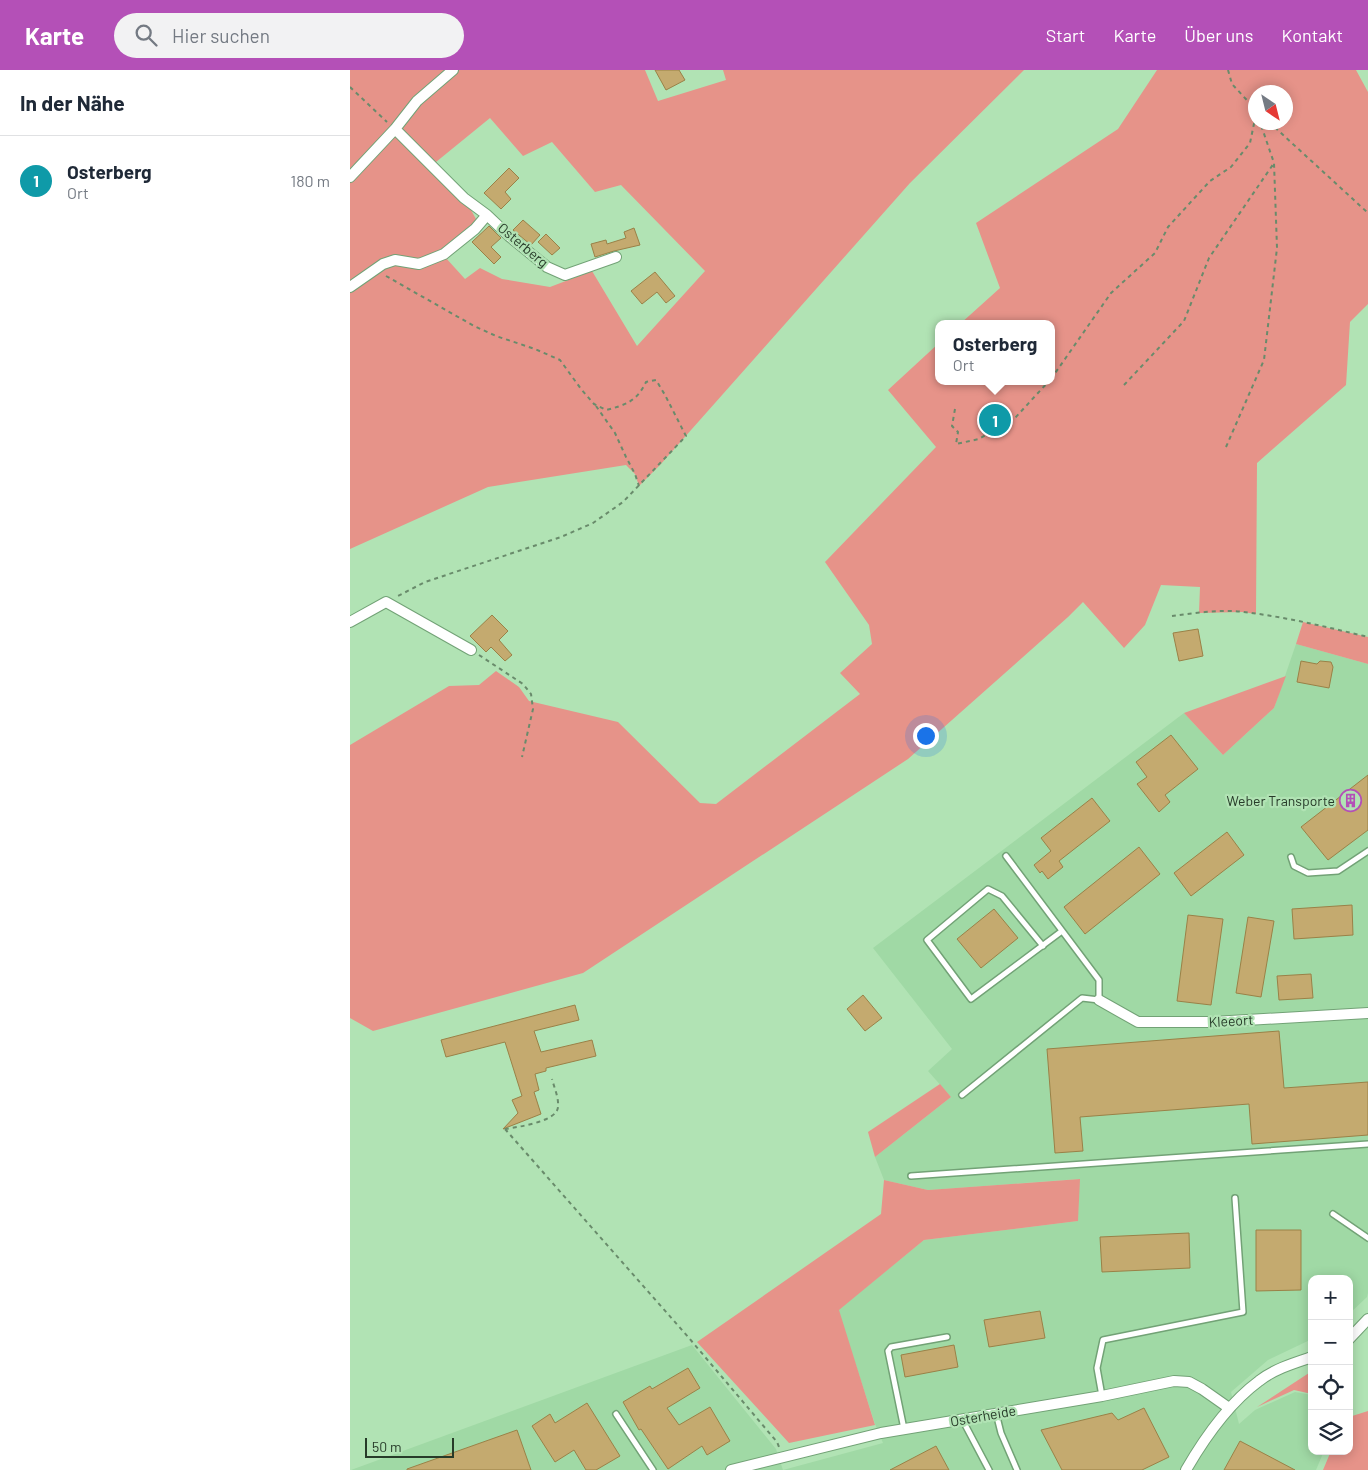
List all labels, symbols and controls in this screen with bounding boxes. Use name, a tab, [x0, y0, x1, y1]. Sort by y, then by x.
search box	[114, 13, 464, 58]
text: Karte	[25, 21, 84, 50]
icon: search	[132, 21, 160, 49]
text: Hier suchen	[172, 24, 270, 47]
text: Start	[1046, 24, 1085, 46]
text: Karte	[1113, 24, 1156, 46]
text: Über uns	[1184, 24, 1253, 46]
text: Kontakt	[1281, 24, 1343, 46]
north arrow	[1248, 85, 1293, 130]
text: In der Nähe	[20, 90, 125, 115]
text: Osterberg	[67, 160, 152, 183]
text: 1	[33, 171, 39, 190]
text: 180 m	[291, 171, 330, 190]
text: Ort	[67, 183, 89, 202]
street label: Osterberg	[495, 219, 552, 271]
popup	[935, 320, 1055, 385]
text: Osterberg	[953, 332, 1037, 355]
text: Ort	[953, 355, 975, 374]
pin: 1	[979, 401, 1011, 439]
your location	[913, 723, 939, 749]
building icon: Weber Transporte	[1339, 789, 1363, 813]
place label: Weber Transporte	[1226, 792, 1335, 809]
street label: Kleeort	[1208, 1011, 1254, 1030]
map controls	[1308, 1275, 1353, 1455]
button: +	[1308, 1275, 1353, 1320]
button: −	[1308, 1320, 1353, 1365]
button: locate	[1308, 1365, 1353, 1410]
street label: Osterheide	[949, 1401, 1017, 1430]
button: layers	[1308, 1410, 1353, 1455]
scale bar	[365, 1435, 454, 1458]
text: 50 m	[372, 1438, 401, 1455]

